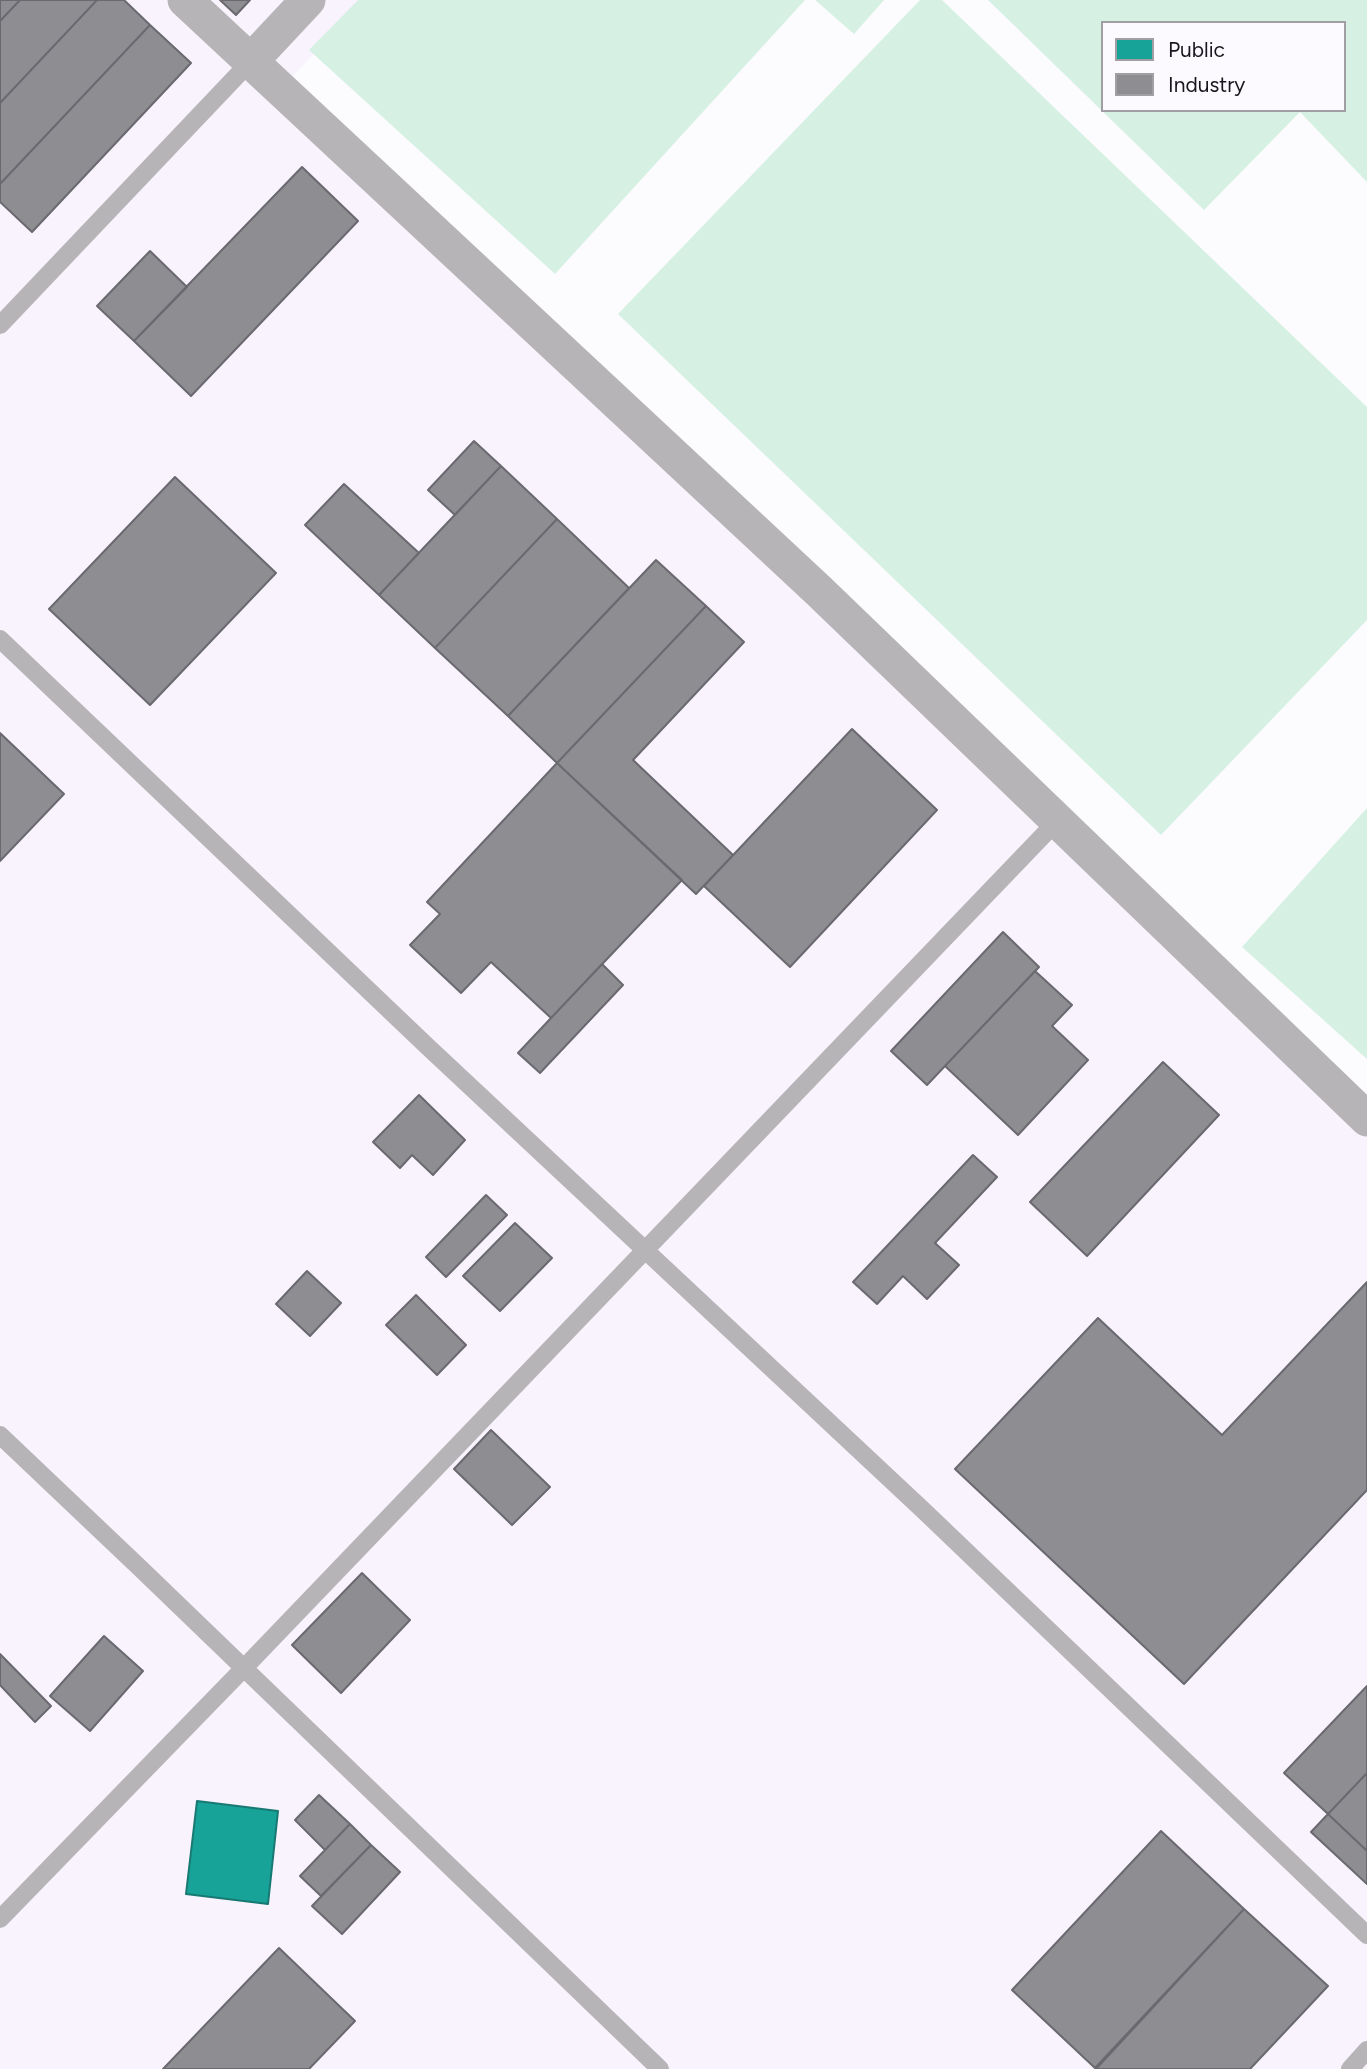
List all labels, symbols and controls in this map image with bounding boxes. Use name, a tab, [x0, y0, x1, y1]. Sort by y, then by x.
legend	[1101, 21, 1346, 112]
text: Public	[1168, 37, 1225, 62]
text: Industry	[1168, 72, 1245, 97]

